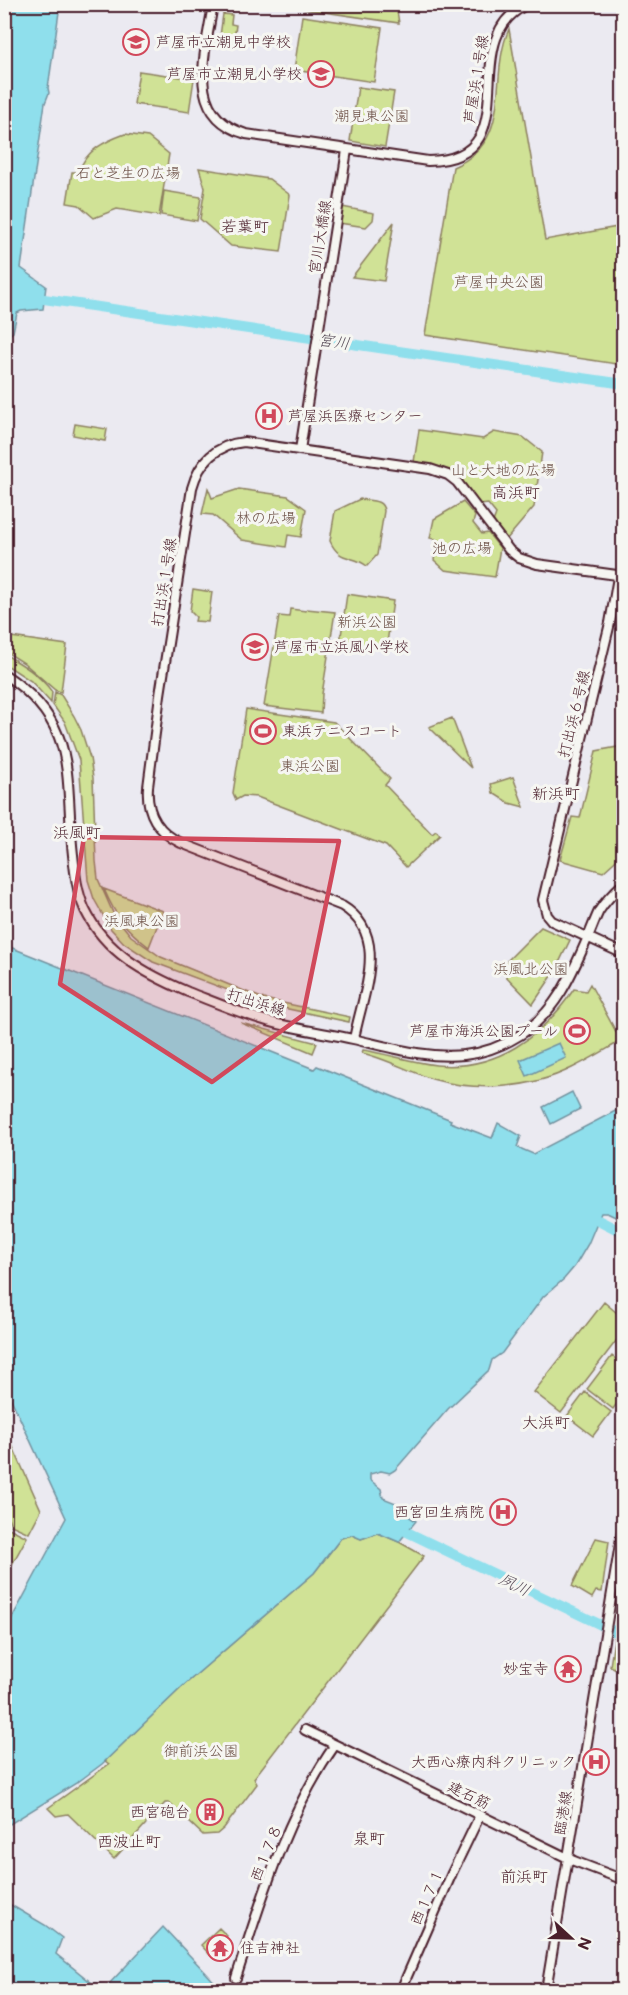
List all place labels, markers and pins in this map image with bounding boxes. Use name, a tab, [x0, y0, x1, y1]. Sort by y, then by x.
school or university icon: 芦屋市立潮見中学校	[121, 27, 151, 57]
place label: 芦屋市立潮見中学校	[156, 33, 291, 52]
school or university icon: 芦屋市立潮見小学校	[306, 59, 336, 89]
place label: 芦屋市立潮見小学校	[167, 65, 302, 84]
hospital icon: 芦屋浜医療センター	[254, 401, 284, 431]
place label: 芦屋浜医療センター	[288, 407, 422, 426]
school or university icon: 芦屋市立浜風小学校	[240, 632, 270, 662]
place label: 芦屋市立浜風小学校	[274, 638, 409, 657]
sports icon: 東浜テニスコート	[248, 716, 278, 746]
place label: 東浜テニスコート	[282, 722, 402, 741]
sports icon: 芦屋市海浜公園プール	[562, 1016, 592, 1046]
place label: 芦屋市海浜公園プール	[410, 1022, 558, 1041]
hospital icon: 西宮回生病院	[488, 1497, 518, 1527]
place label: 西宮回生病院	[394, 1503, 484, 1522]
temple icon: 妙宝寺	[553, 1654, 583, 1684]
place label: 妙宝寺	[503, 1660, 548, 1679]
hospital icon: 大西心療内科クリニック	[581, 1747, 611, 1777]
place label: 大西心療内科クリニック	[411, 1753, 576, 1772]
building icon: 西宮砲台	[195, 1797, 225, 1827]
place label: 西宮砲台	[130, 1803, 190, 1822]
temple icon: 住吉神社	[205, 1933, 235, 1963]
place label: 住吉神社	[240, 1939, 300, 1958]

